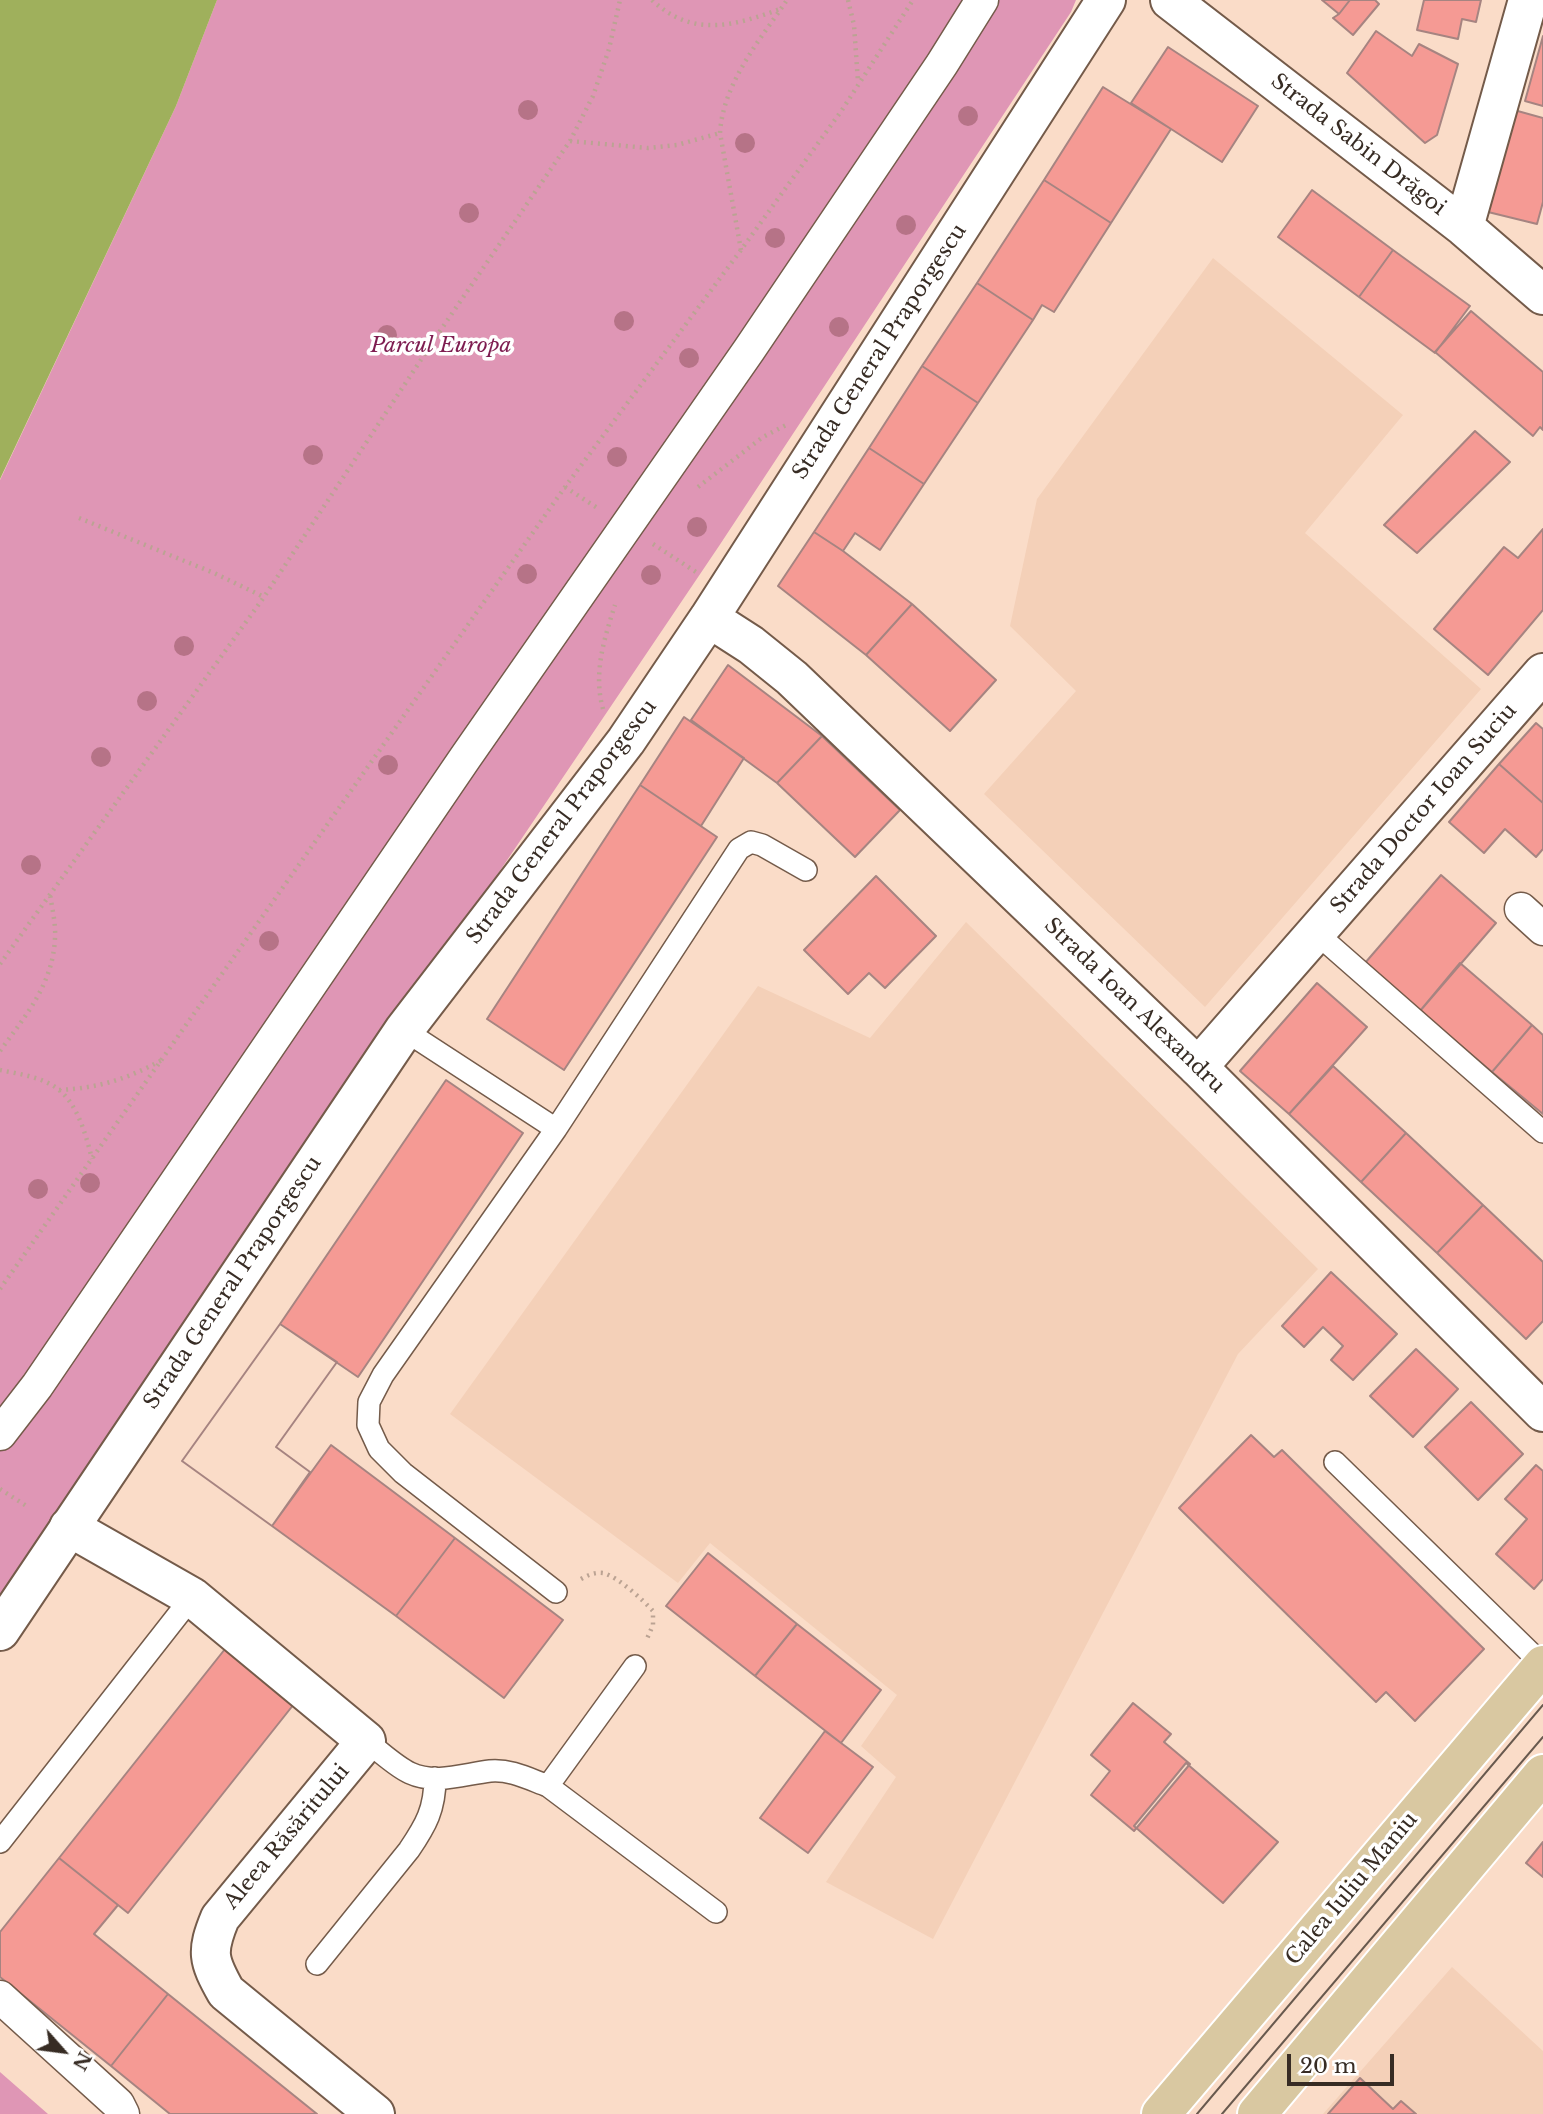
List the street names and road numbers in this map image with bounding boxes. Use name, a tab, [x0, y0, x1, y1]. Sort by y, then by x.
street label: Strada Sabin Drăgoi	[1266, 69, 1450, 221]
street label: Strada General Praporgescu	[788, 219, 972, 485]
street label: Strada General Praporgescu	[462, 695, 662, 949]
street label: Strada Doctor Ioan Suciu	[1326, 699, 1522, 919]
street label: Strada Ioan Alexandru	[1039, 913, 1229, 1099]
street label: Strada General Praporgescu	[139, 1152, 327, 1414]
street label: Aleea Răsăritului	[219, 1759, 355, 1915]
street label: Calea Iuliu Maniu	[1281, 1807, 1423, 1971]

